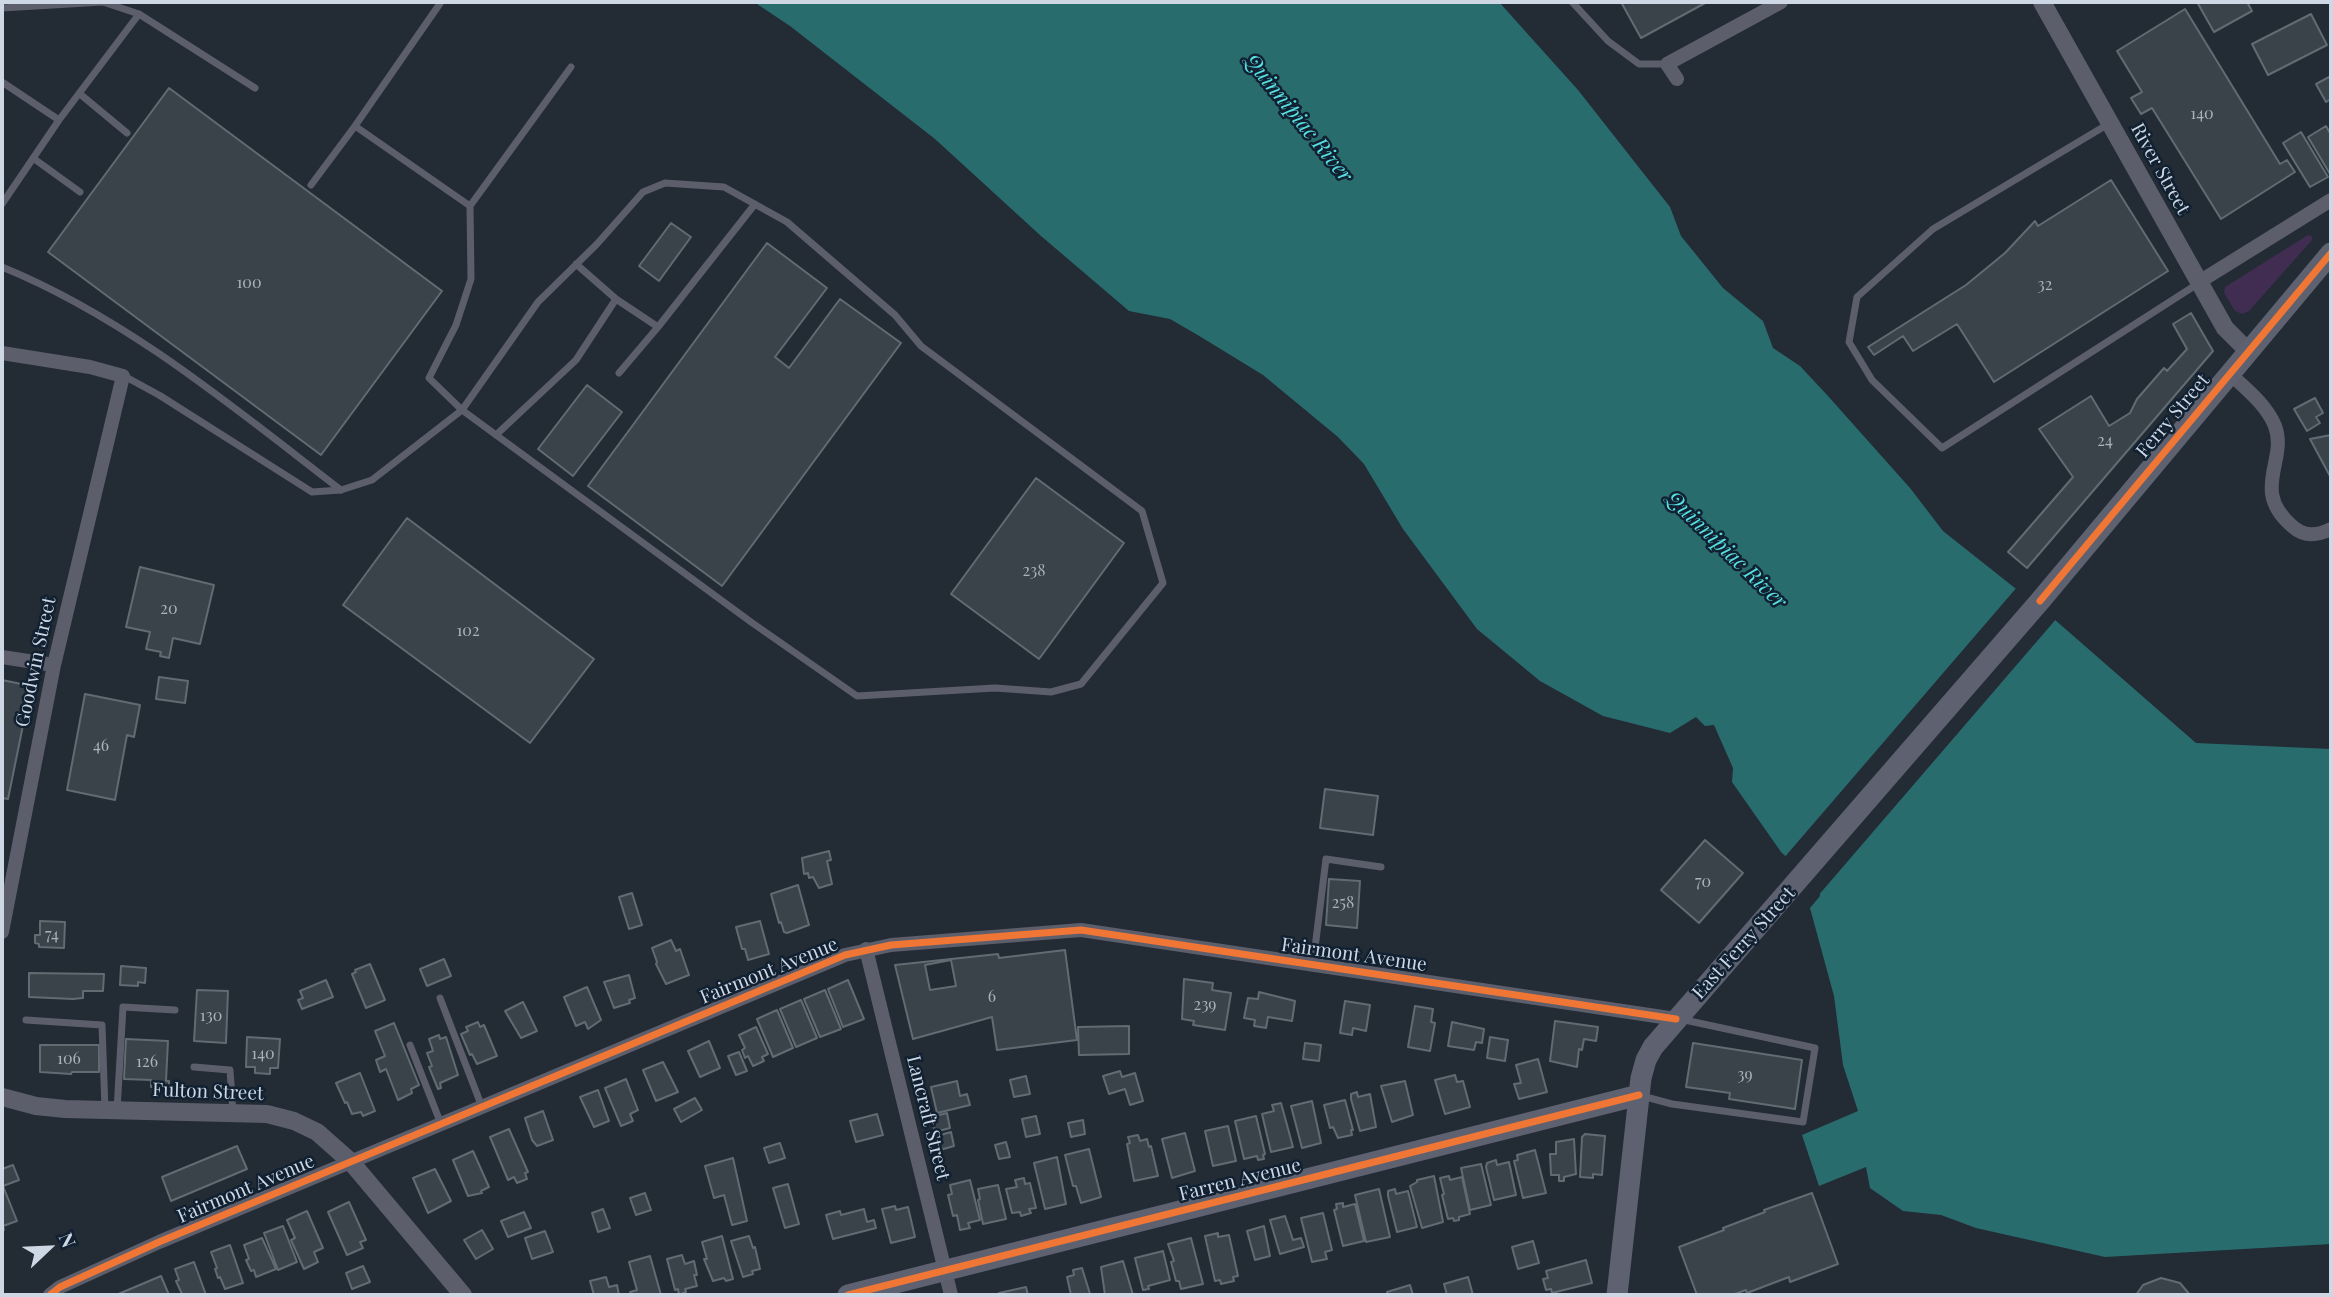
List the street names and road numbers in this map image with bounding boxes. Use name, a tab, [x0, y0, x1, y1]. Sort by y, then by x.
street label: River Street	[2126, 119, 2194, 219]
street label: Ferry Street	[2131, 370, 2215, 462]
street label: Goodwin Street	[11, 595, 61, 729]
street label: East Ferry Street	[1688, 882, 1800, 1004]
street label: Fairmont Avenue	[697, 933, 841, 1009]
street label: Fairmont Avenue	[1280, 933, 1428, 977]
street label: Lancraft Street	[901, 1053, 955, 1183]
street label: Fulton Street	[152, 1079, 264, 1105]
street label: Fairmont Avenue	[174, 1150, 318, 1228]
street label: Farren Avenue	[1177, 1154, 1303, 1206]

